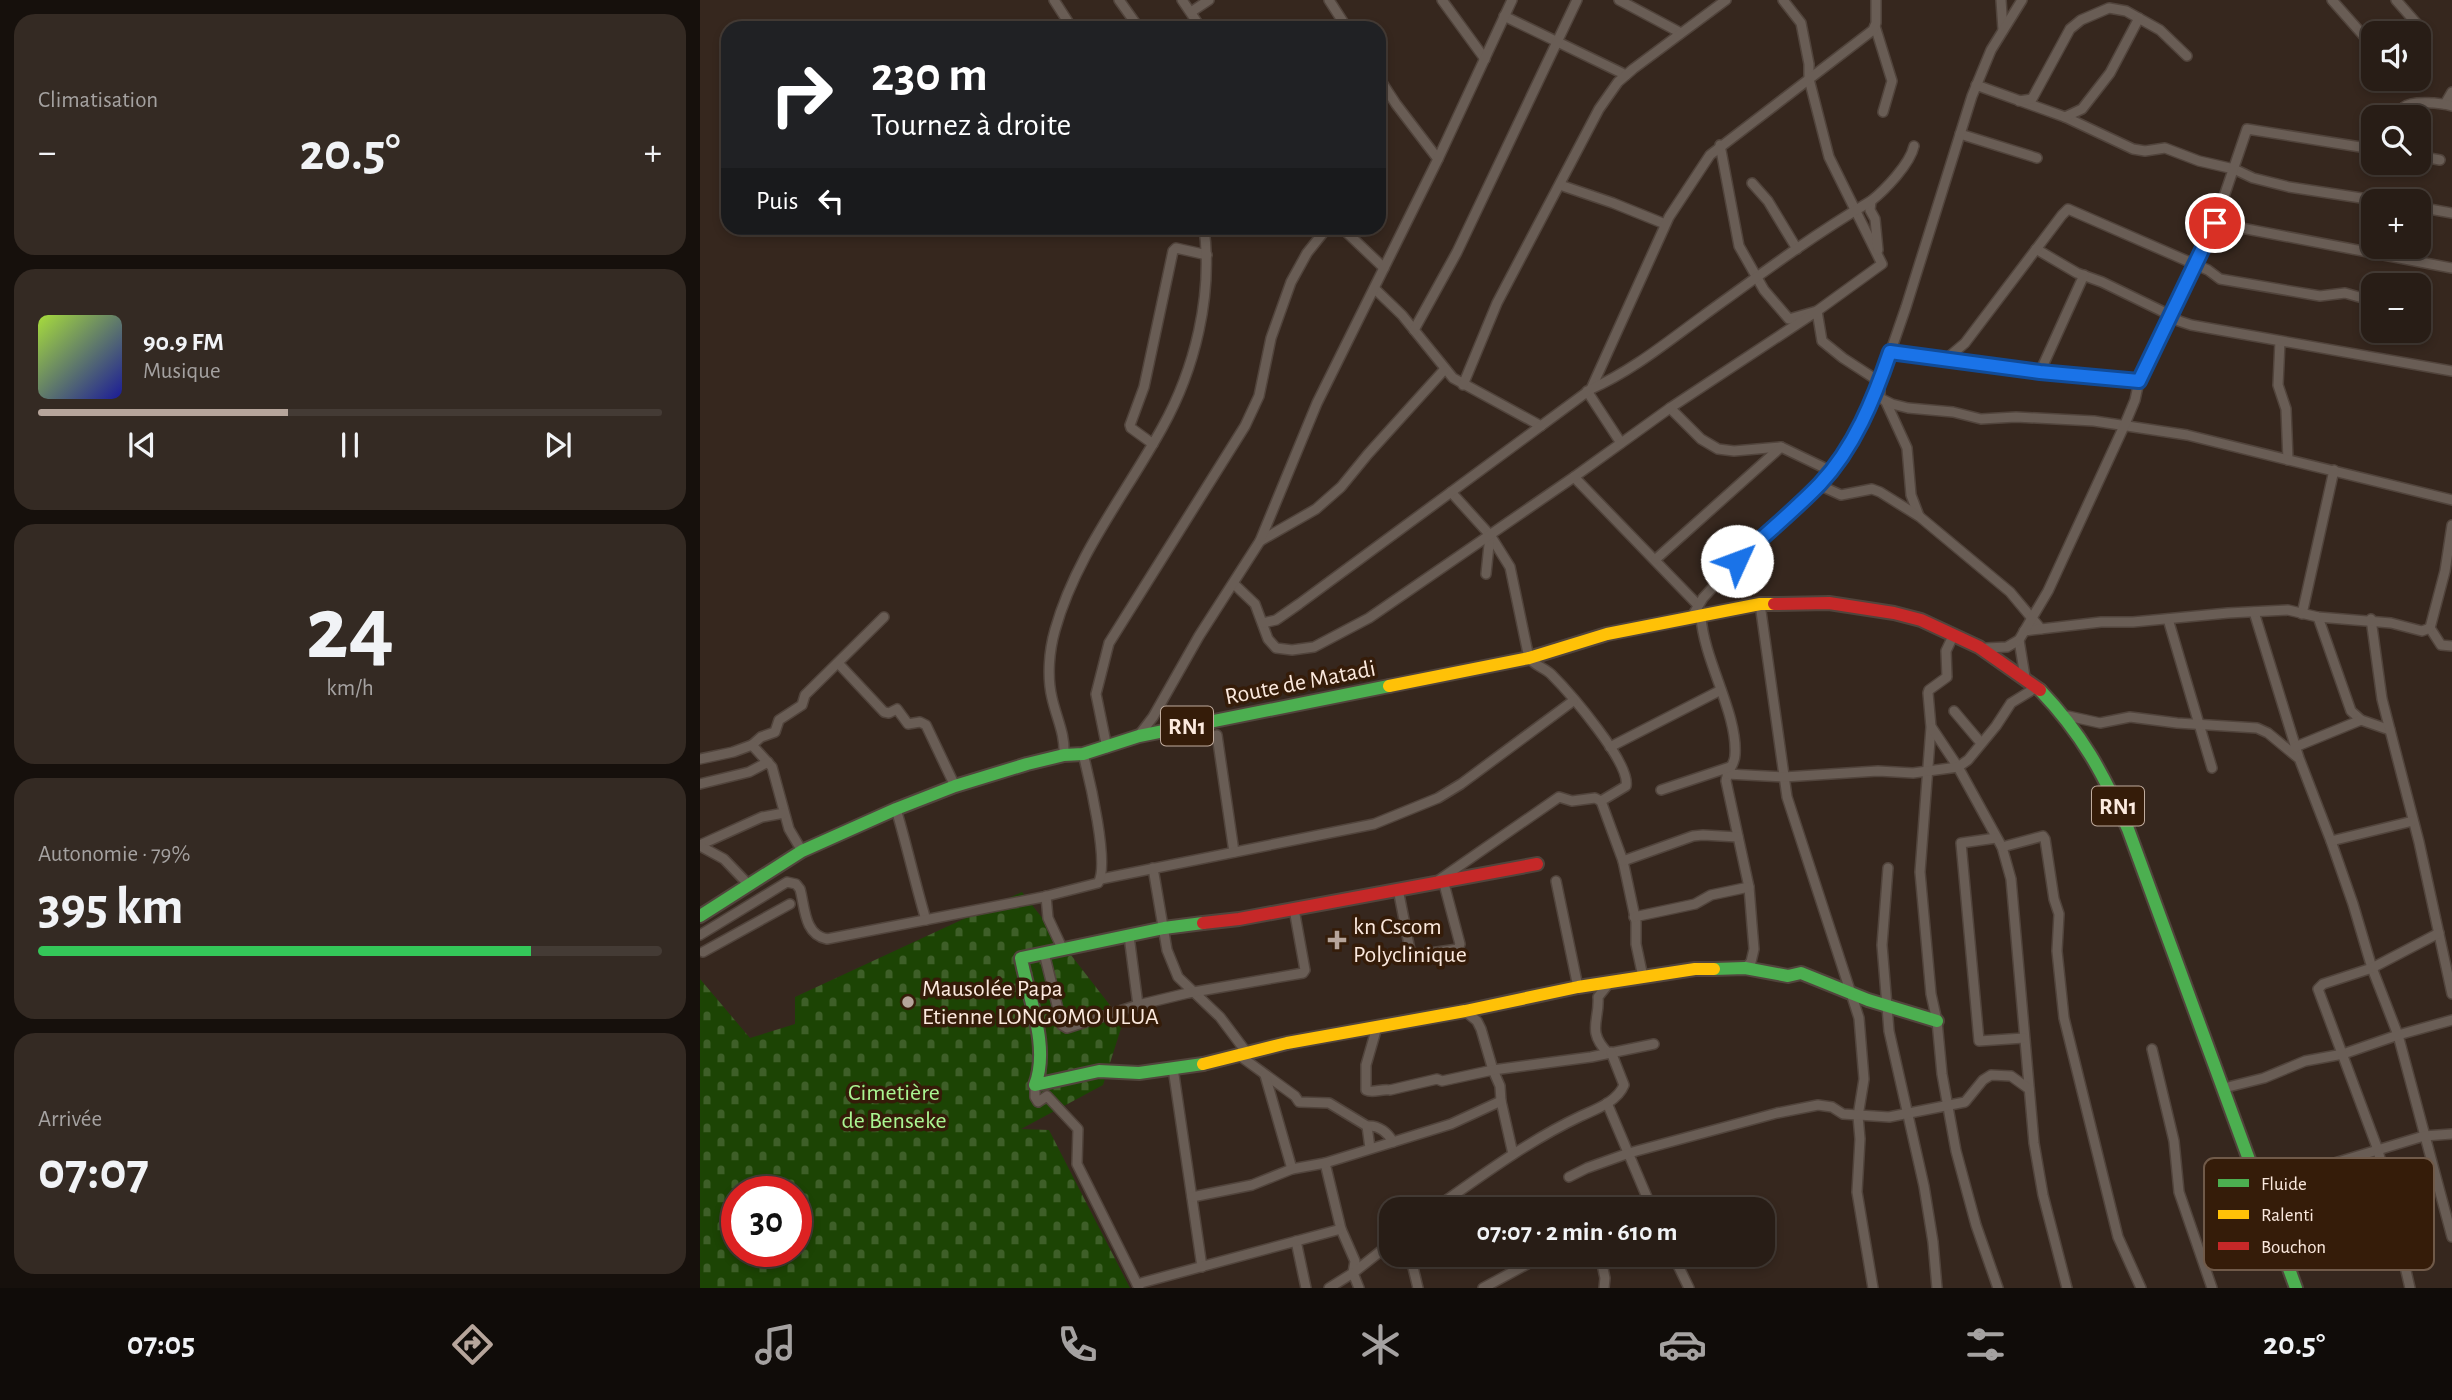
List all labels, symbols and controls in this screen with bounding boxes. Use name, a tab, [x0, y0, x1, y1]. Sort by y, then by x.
map controls	[2361, 21, 2431, 343]
button: sound	[2361, 21, 2431, 91]
icon: right	[756, 49, 847, 140]
text: 230 m	[871, 51, 988, 100]
text: Climatisation	[38, 89, 158, 112]
button: search	[2361, 105, 2431, 175]
text: Tournez à droite	[871, 109, 1071, 141]
text: 20.5°	[299, 127, 401, 179]
text: −	[38, 134, 56, 172]
text: +	[644, 134, 662, 172]
icon: left	[812, 182, 850, 220]
text: Puis	[756, 188, 798, 214]
button: +	[2361, 189, 2431, 259]
pin	[2185, 193, 2245, 253]
icon: arrive	[2196, 204, 2234, 242]
button: −	[2361, 273, 2431, 343]
text: 90.9 FM	[143, 329, 224, 355]
text: Musique	[143, 360, 221, 383]
icon: previous	[123, 426, 161, 464]
icon: pause	[331, 426, 369, 464]
icon: next	[539, 426, 577, 464]
position arrow	[1700, 524, 1774, 598]
text: 24	[306, 584, 394, 675]
street label: Route de Matadi	[1223, 657, 1378, 709]
text: km/h	[326, 677, 374, 700]
road number: RN1	[1161, 706, 1213, 746]
road number: RN1	[2092, 786, 2144, 826]
text: Autonomie · 79%	[38, 843, 190, 866]
text: 395 km	[38, 881, 184, 933]
place label: kn Cscom Polyclinique	[1353, 915, 1467, 967]
marker: kn Cscom Polyclinique	[1327, 930, 1347, 950]
place label: Mausolée Papa Etienne LONGOMO ULUA	[922, 977, 1159, 1029]
marker: Mausolée Papa Etienne LONGOMO ULUA	[900, 994, 916, 1010]
park label: Cimetière de Benseke	[841, 1081, 947, 1133]
text: Arrivée	[38, 1108, 102, 1131]
text: 07:07	[38, 1146, 149, 1198]
legend	[2204, 1158, 2434, 1270]
text: Fluide	[2261, 1175, 2307, 1194]
speed limit sign: 30	[721, 1176, 812, 1267]
text: Ralenti	[2261, 1206, 2314, 1225]
text: 07:07 · 2 min · 610 m	[1476, 1219, 1678, 1245]
text: Bouchon	[2261, 1238, 2326, 1257]
icon: directions	[448, 1320, 497, 1369]
icon: music	[751, 1320, 800, 1369]
icon: phone	[1053, 1320, 1102, 1369]
icon: climate	[1356, 1320, 1405, 1369]
icon: car	[1658, 1320, 1707, 1369]
icon: filters	[1961, 1320, 2010, 1369]
text: 07:05	[127, 1328, 195, 1360]
text: 20.5°	[2263, 1328, 2325, 1360]

